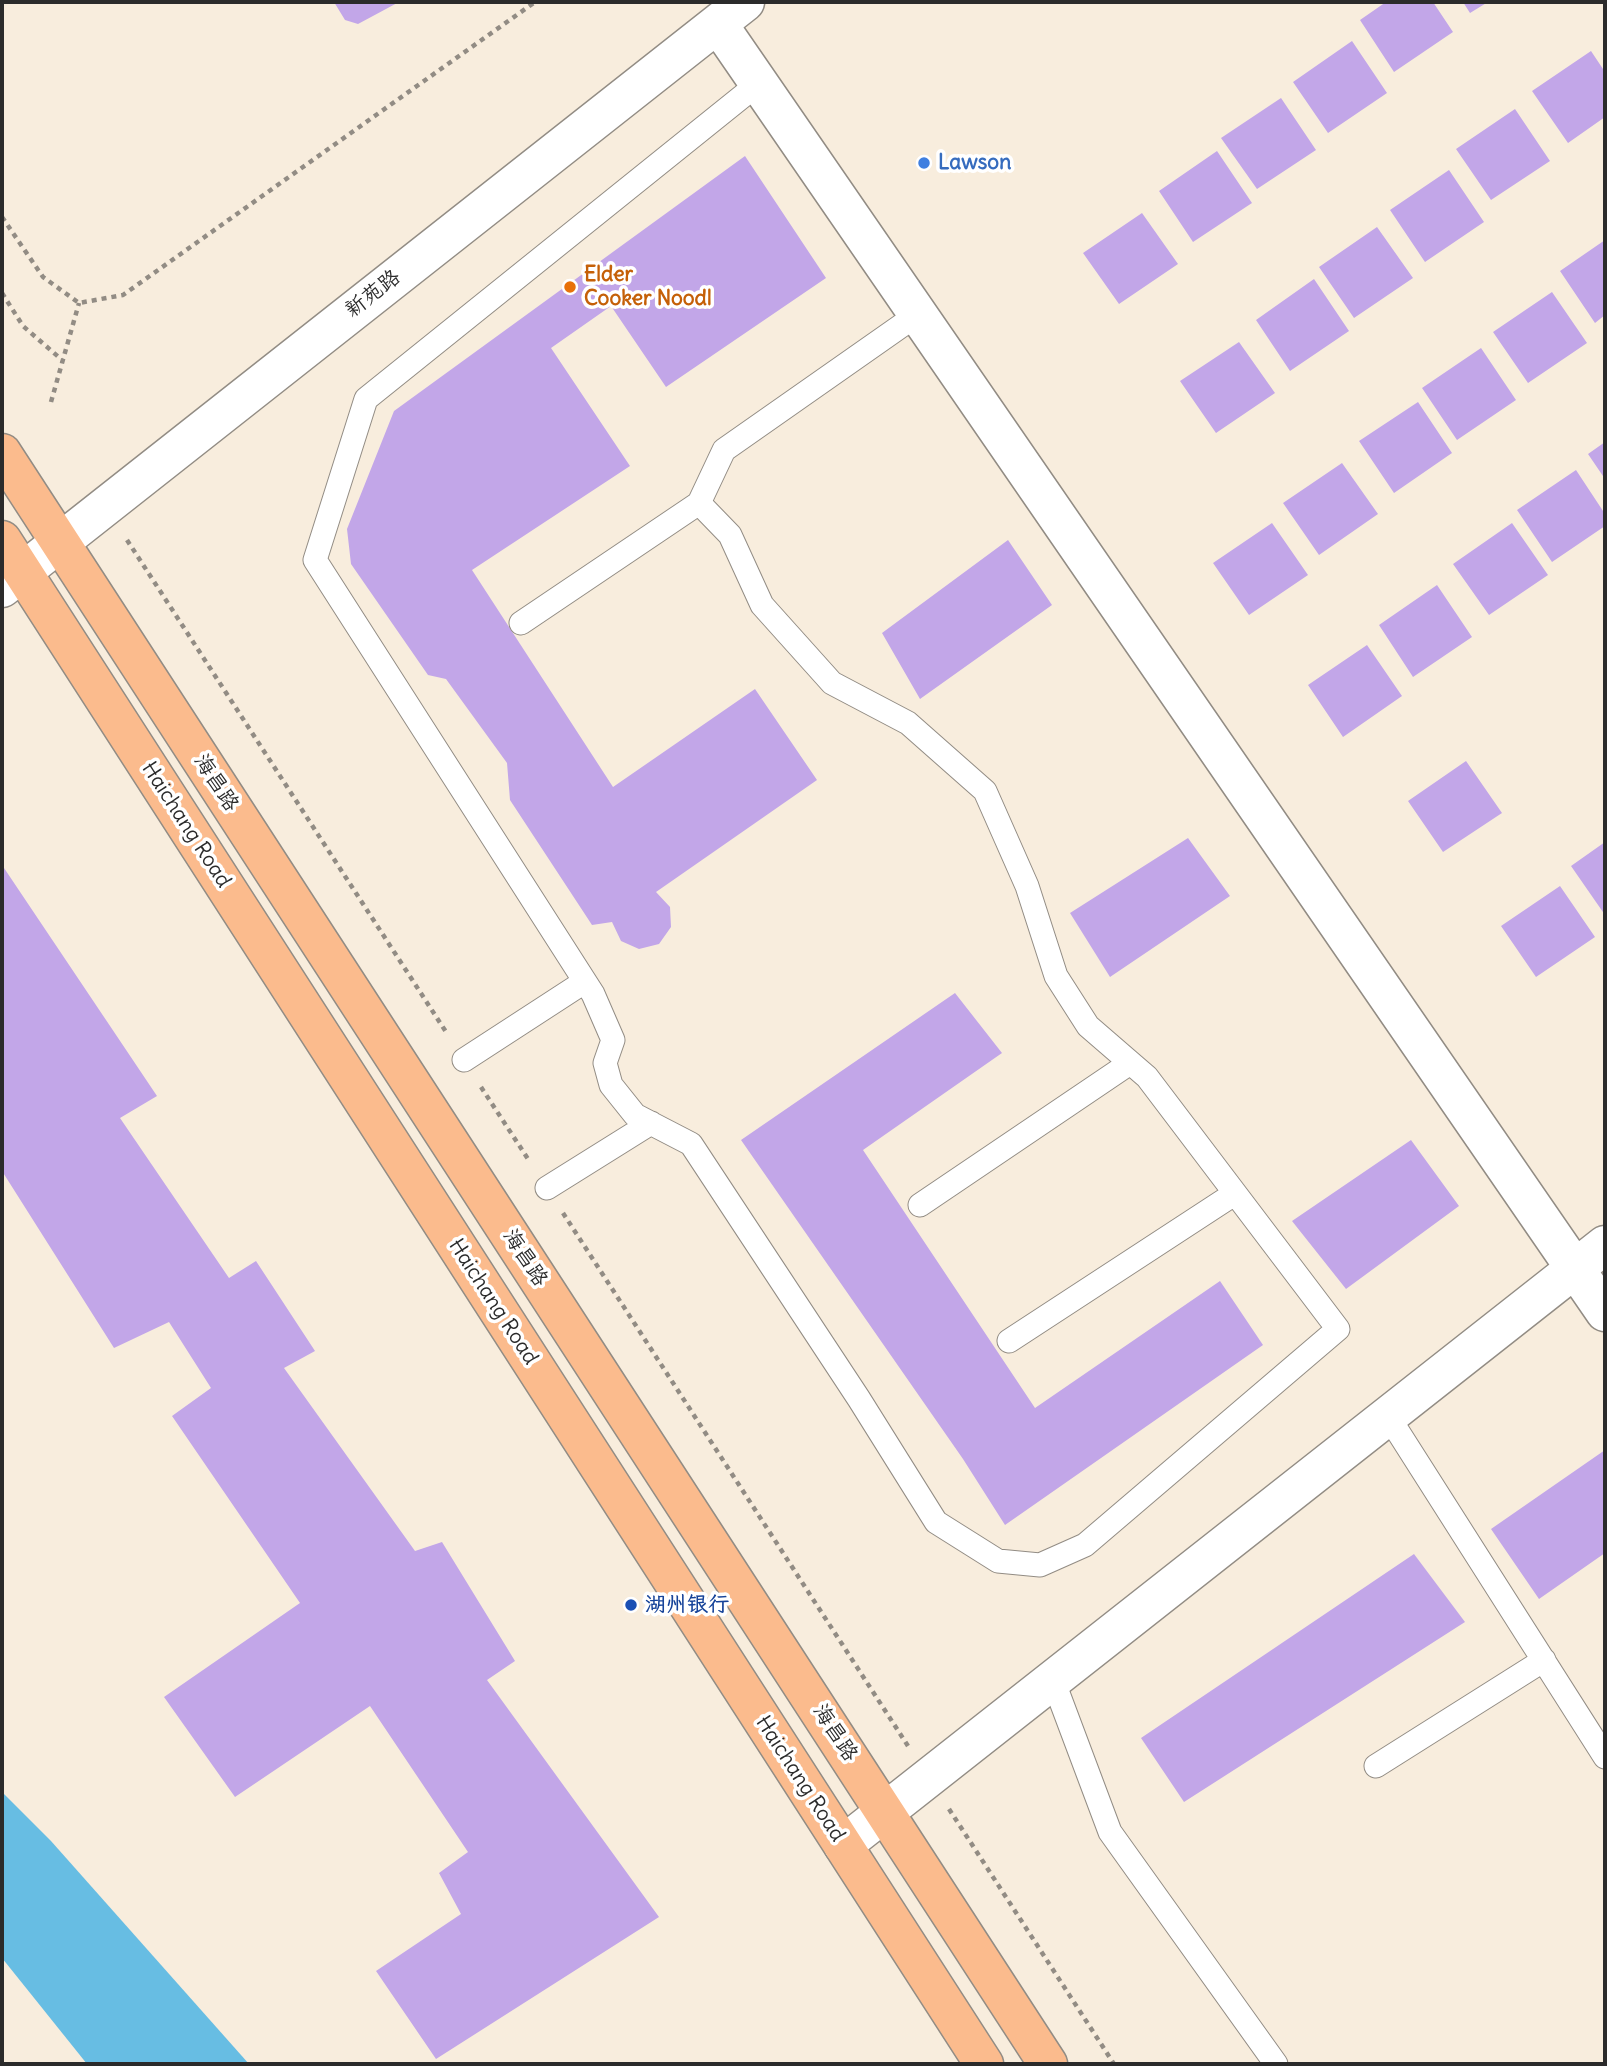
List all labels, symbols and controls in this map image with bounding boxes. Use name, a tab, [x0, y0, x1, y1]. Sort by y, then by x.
place label: Lawson	[938, 150, 1011, 176]
marker: Lawson	[916, 155, 932, 171]
place label: Elder Cooker Noodl	[584, 262, 712, 312]
street label: 新苑路	[340, 265, 406, 323]
marker: Elder Cooker Noodl	[562, 279, 578, 295]
street label: 海昌路	[188, 750, 244, 816]
street label: Haichang Road	[136, 757, 236, 893]
street label: 海昌路	[497, 1225, 553, 1291]
street label: Haichang Road	[443, 1234, 543, 1370]
place label: 湖州银行	[645, 1592, 729, 1618]
marker: 湖州银行	[623, 1597, 639, 1613]
street label: 海昌路	[807, 1700, 863, 1766]
street label: Haichang Road	[750, 1711, 850, 1847]

